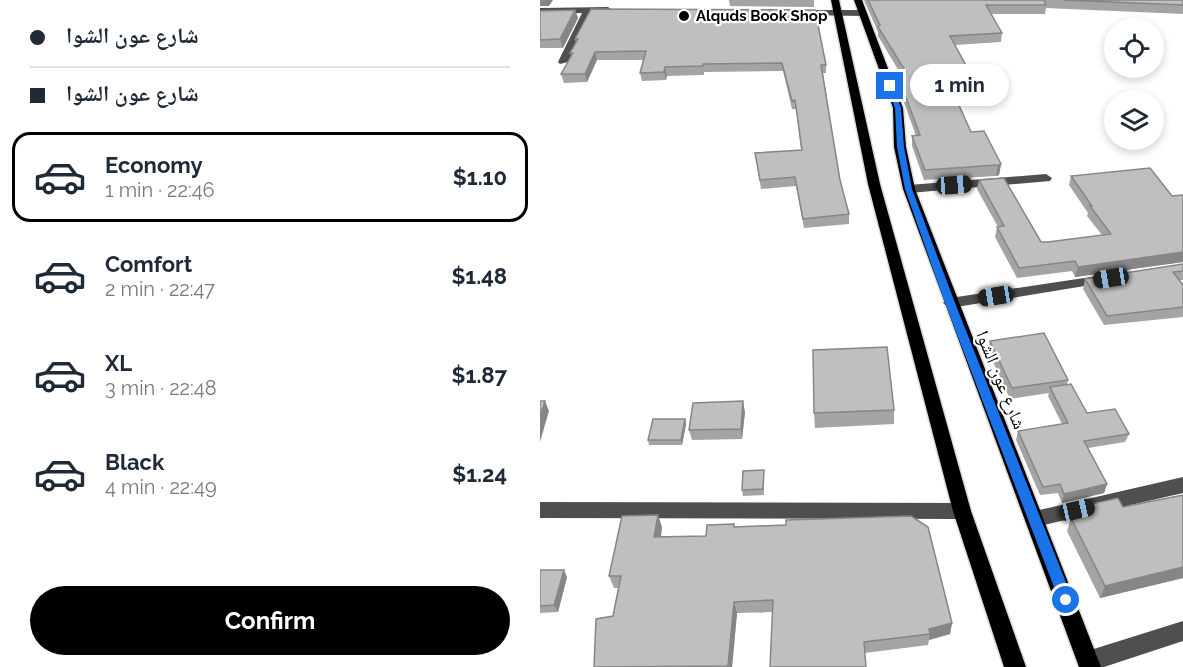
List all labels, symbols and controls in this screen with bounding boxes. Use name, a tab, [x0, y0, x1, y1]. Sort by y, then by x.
place label: Alquds Book Shop	[696, 7, 828, 25]
marker: Alquds Book Shop	[677, 9, 691, 23]
map controls	[1104, 18, 1164, 150]
button: locate	[1104, 18, 1164, 78]
text: شارع عون الشوا	[66, 22, 199, 48]
callout: 1 min	[911, 65, 1010, 107]
route end	[876, 72, 903, 99]
text: 1 min	[934, 73, 985, 97]
text: شارع عون الشوا	[66, 80, 199, 106]
button: layers	[1104, 90, 1164, 150]
icon: car	[33, 150, 87, 204]
text: Economy	[105, 152, 203, 178]
text: $1.10	[453, 164, 507, 190]
car	[935, 175, 973, 195]
text: 1 min · 22:46	[105, 178, 215, 202]
icon: car	[33, 249, 87, 303]
text: Comfort	[105, 251, 192, 277]
text: $1.48	[451, 263, 507, 289]
car	[1092, 266, 1130, 290]
text: 2 min · 22:47	[105, 277, 215, 301]
car	[977, 284, 1015, 308]
street label: شارع عون الشوا	[971, 328, 1031, 432]
icon: car	[33, 348, 87, 402]
text: XL	[105, 350, 132, 376]
text: $1.87	[452, 362, 507, 388]
text: 3 min · 22:48	[105, 376, 217, 400]
icon: car	[33, 447, 87, 501]
text: Black	[105, 449, 164, 475]
text: $1.24	[452, 461, 507, 487]
text: 4 min · 22:49	[105, 475, 217, 499]
car	[1057, 497, 1097, 523]
button: Confirm	[30, 586, 510, 655]
route start	[1052, 586, 1079, 613]

